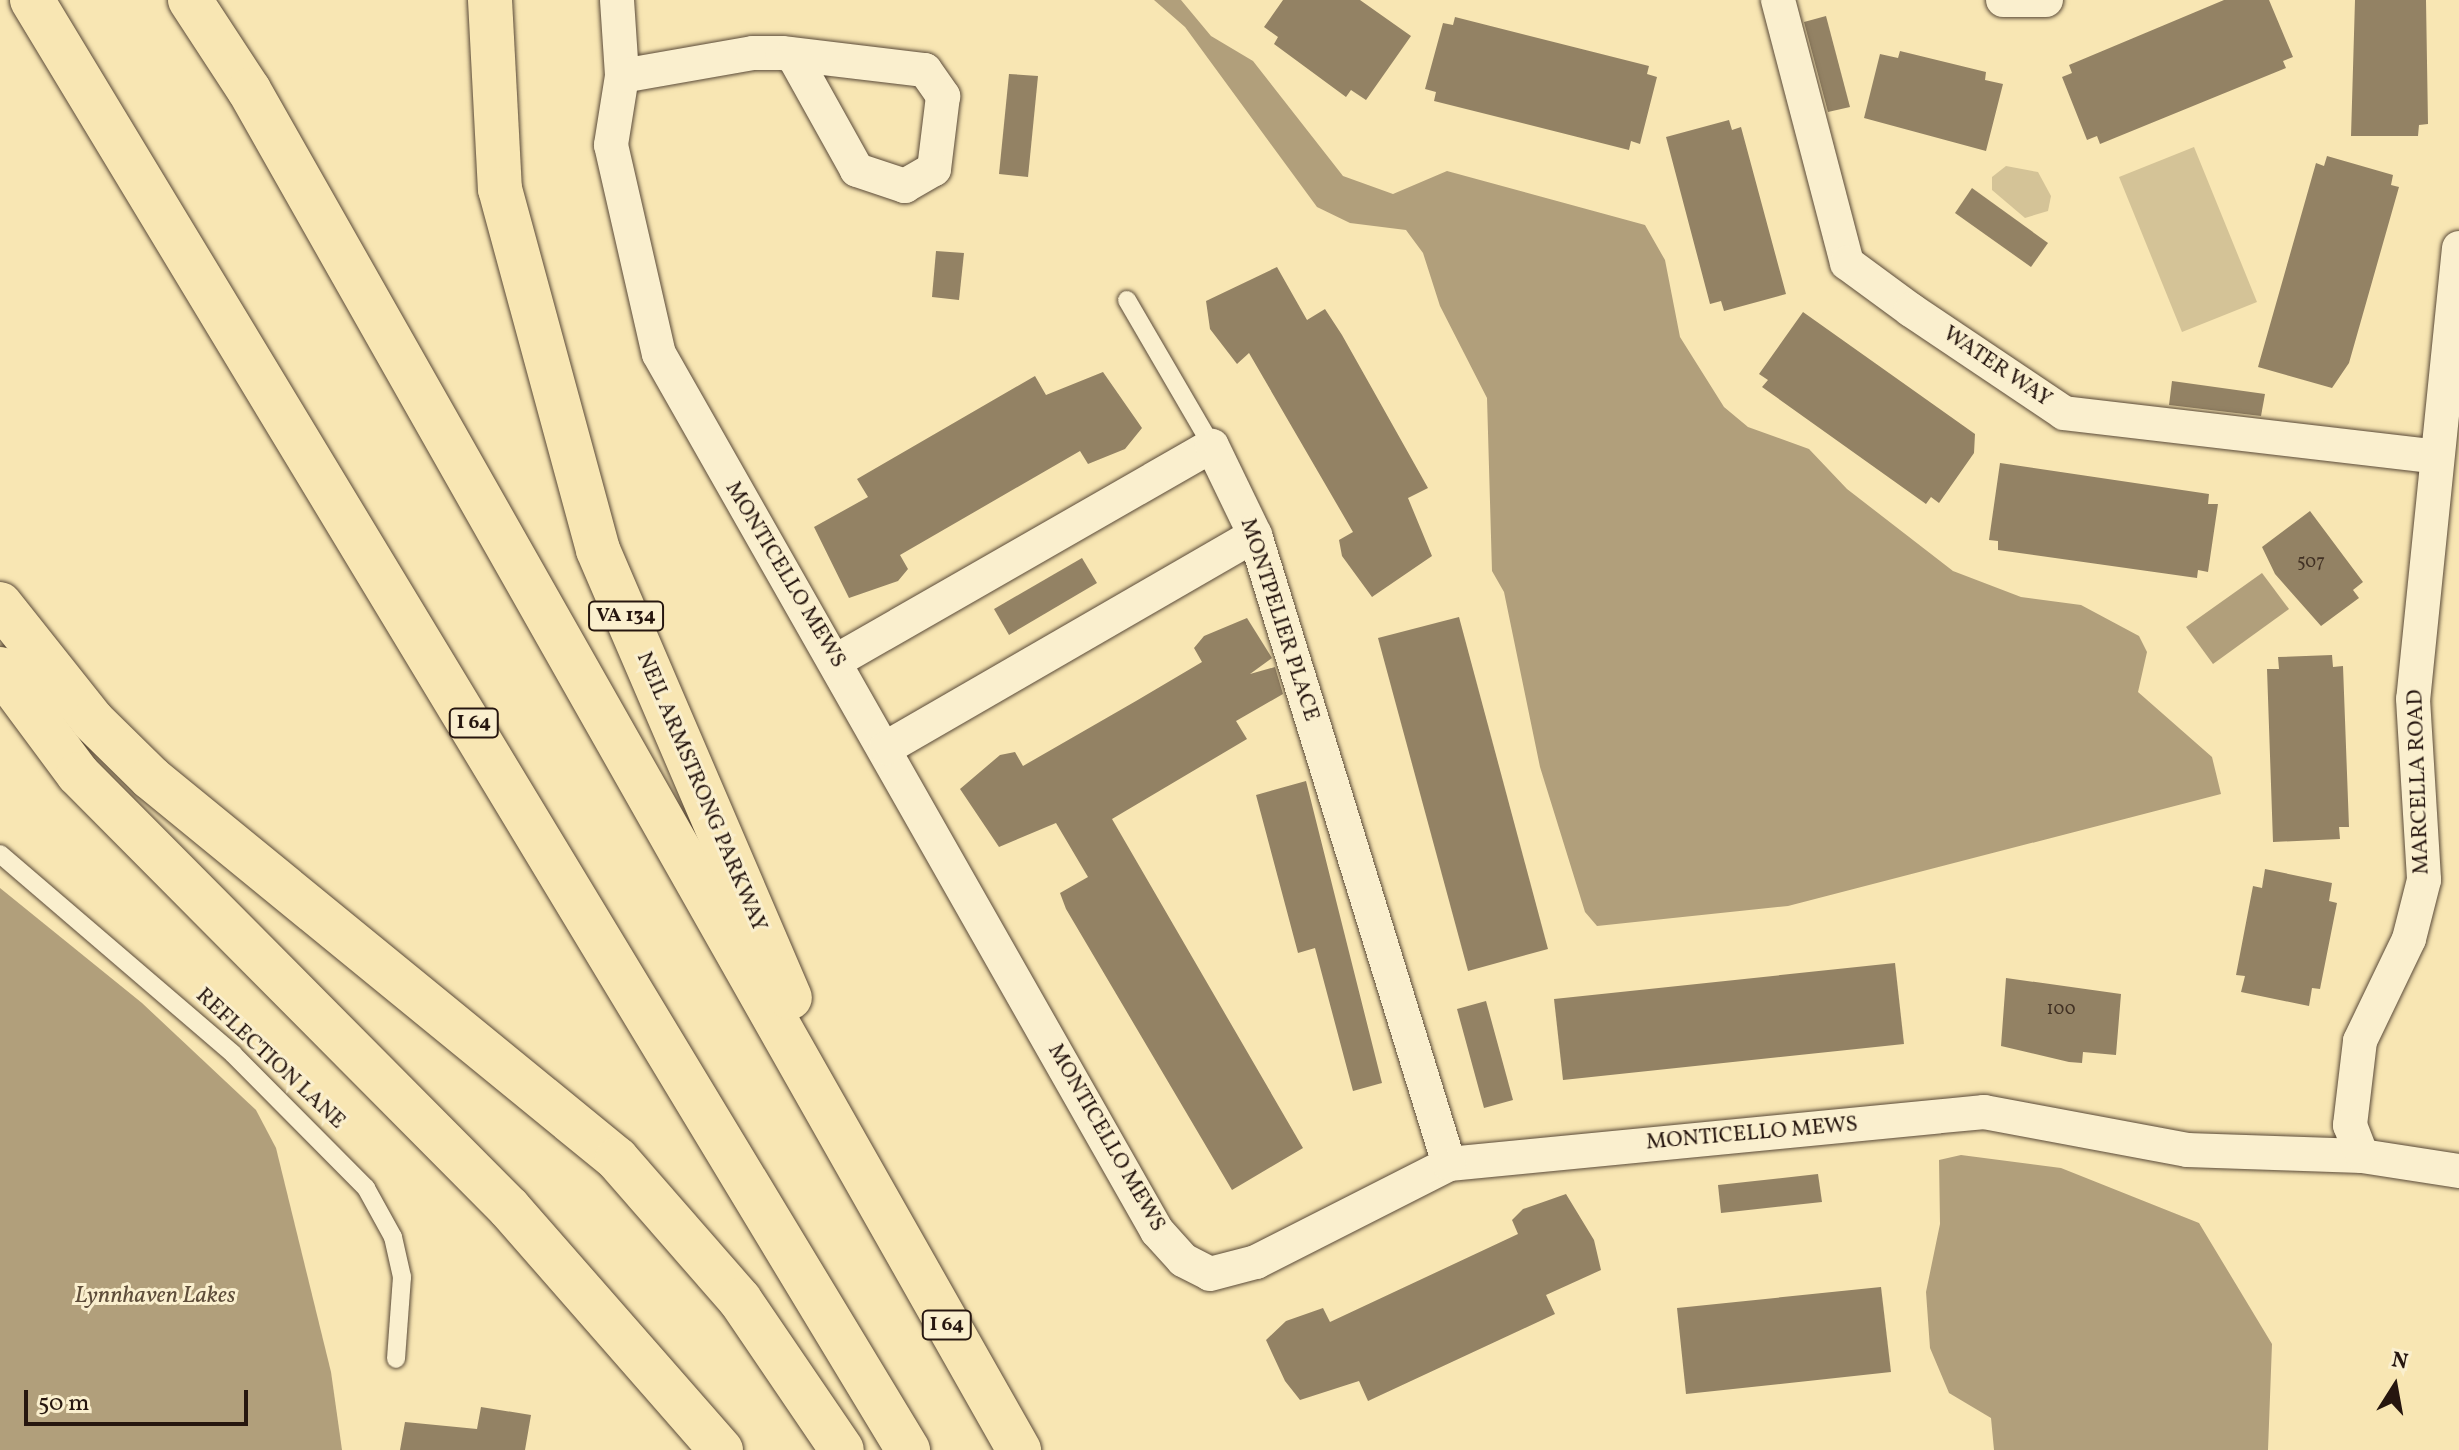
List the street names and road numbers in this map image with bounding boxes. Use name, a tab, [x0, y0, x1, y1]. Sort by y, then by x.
street label: WATER WAY	[1937, 321, 2057, 413]
street label: MONTICELLO MEWS	[719, 477, 851, 673]
street label: MONTPELIER PLACE	[1234, 515, 1324, 725]
road number: VA 134	[588, 600, 664, 632]
street label: NEIL ARMSTRONG PARKWAY	[630, 648, 772, 936]
street label: MARCELLA ROAD	[2403, 689, 2435, 875]
road number: I 64	[448, 707, 500, 739]
street label: REFLECTION LANE	[190, 983, 350, 1135]
street label: MONTICELLO MEWS	[1041, 1039, 1171, 1237]
street label: MONTICELLO MEWS	[1645, 1112, 1859, 1156]
road number: I 64	[921, 1309, 973, 1341]

